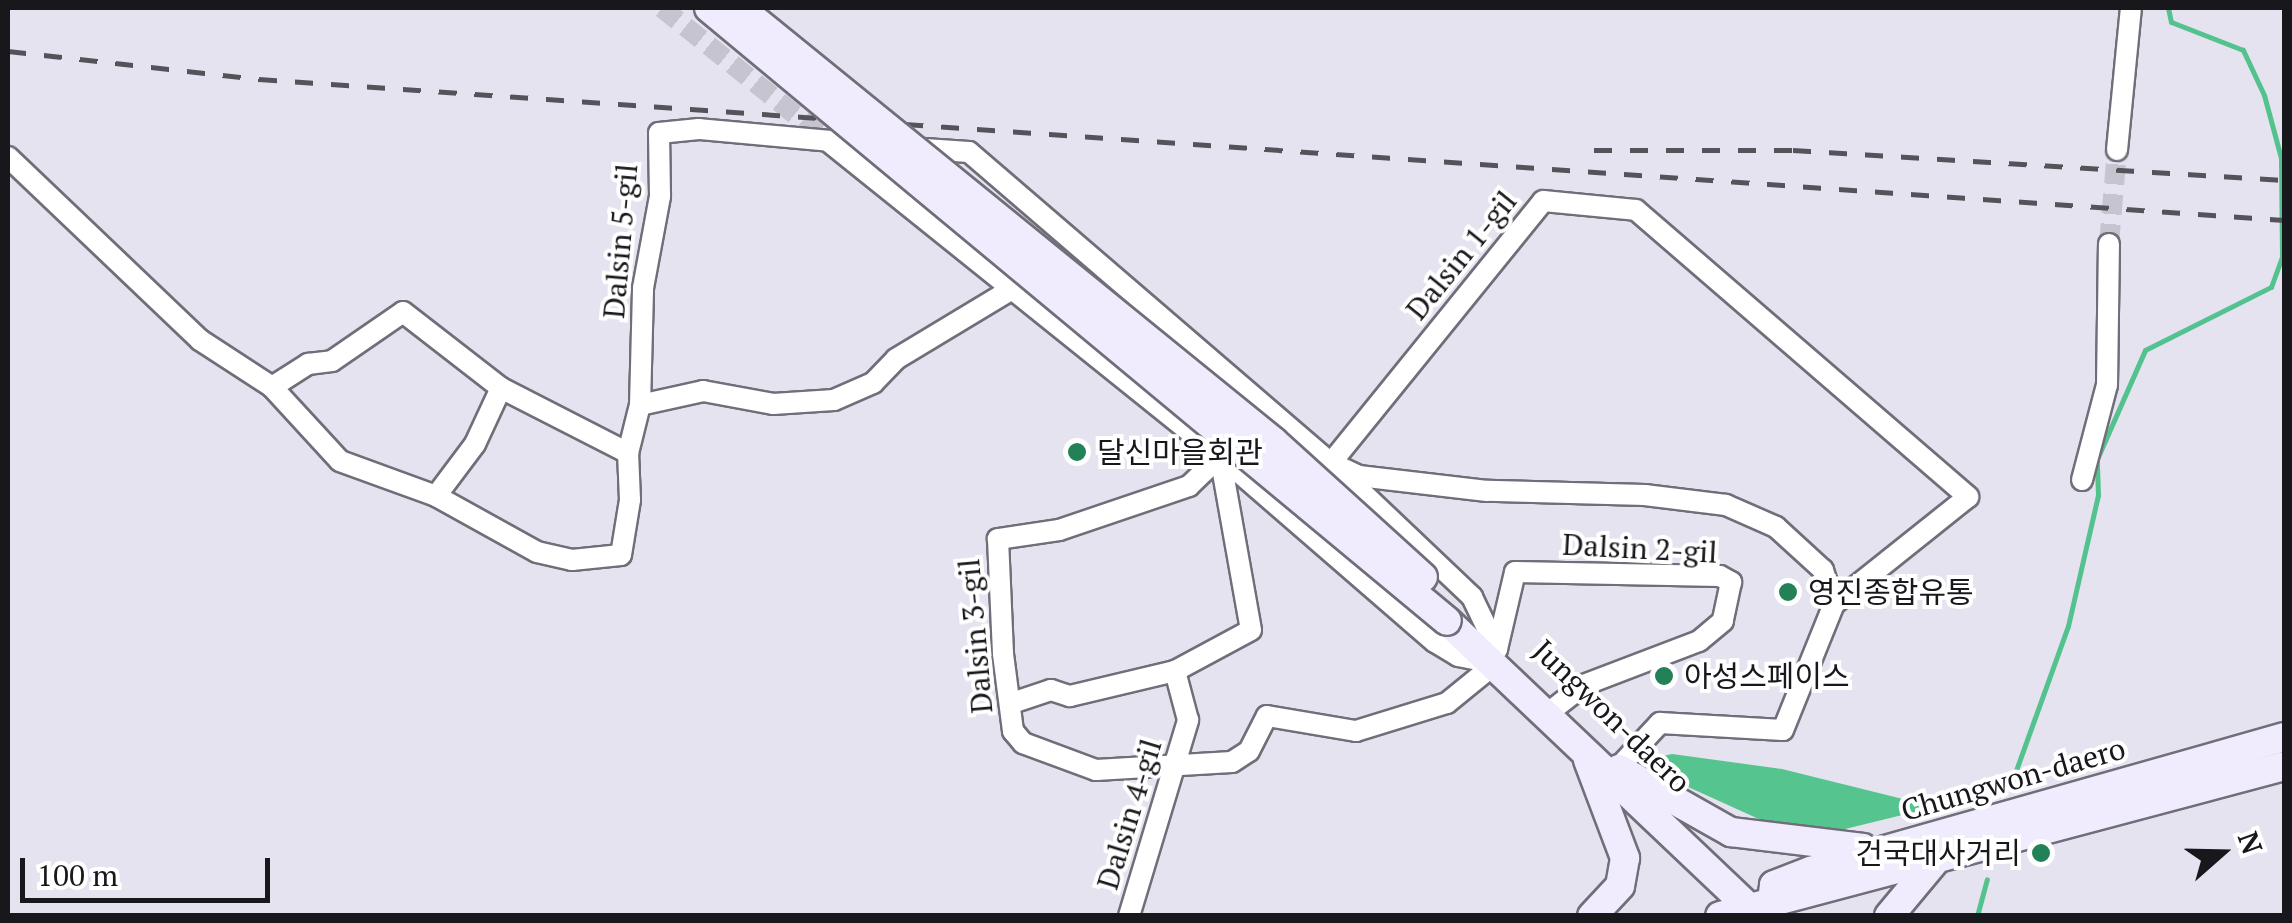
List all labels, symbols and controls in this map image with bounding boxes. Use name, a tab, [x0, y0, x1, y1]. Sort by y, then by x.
street label: Dalsin 5-gil	[595, 162, 645, 320]
street label: Dalsin 1-gil	[1398, 183, 1524, 327]
place label: 달신마을회관	[1097, 434, 1263, 470]
marker: 달신마을회관	[1066, 441, 1088, 463]
street label: Dalsin 2-gil	[1562, 526, 1718, 570]
street label: Dalsin 3-gil	[950, 557, 1000, 715]
place label: 영진종합유통	[1808, 574, 1974, 610]
marker: 영진종합유통	[1777, 581, 1799, 603]
street label: Jungwon-daero	[1526, 632, 1698, 800]
place label: 아성스페이스	[1684, 658, 1850, 694]
marker: 아성스페이스	[1653, 665, 1675, 687]
street label: Chungwon-daero	[1897, 730, 2129, 828]
street label: Dalsin 4-gil	[1089, 735, 1169, 893]
north arrow	[2172, 803, 2272, 903]
text: N	[2230, 826, 2272, 859]
place label: 건국대사거리	[1855, 835, 2021, 871]
scale bar	[25, 838, 275, 900]
marker: 건국대사거리	[2030, 842, 2052, 864]
text: 100 m	[37, 855, 118, 895]

